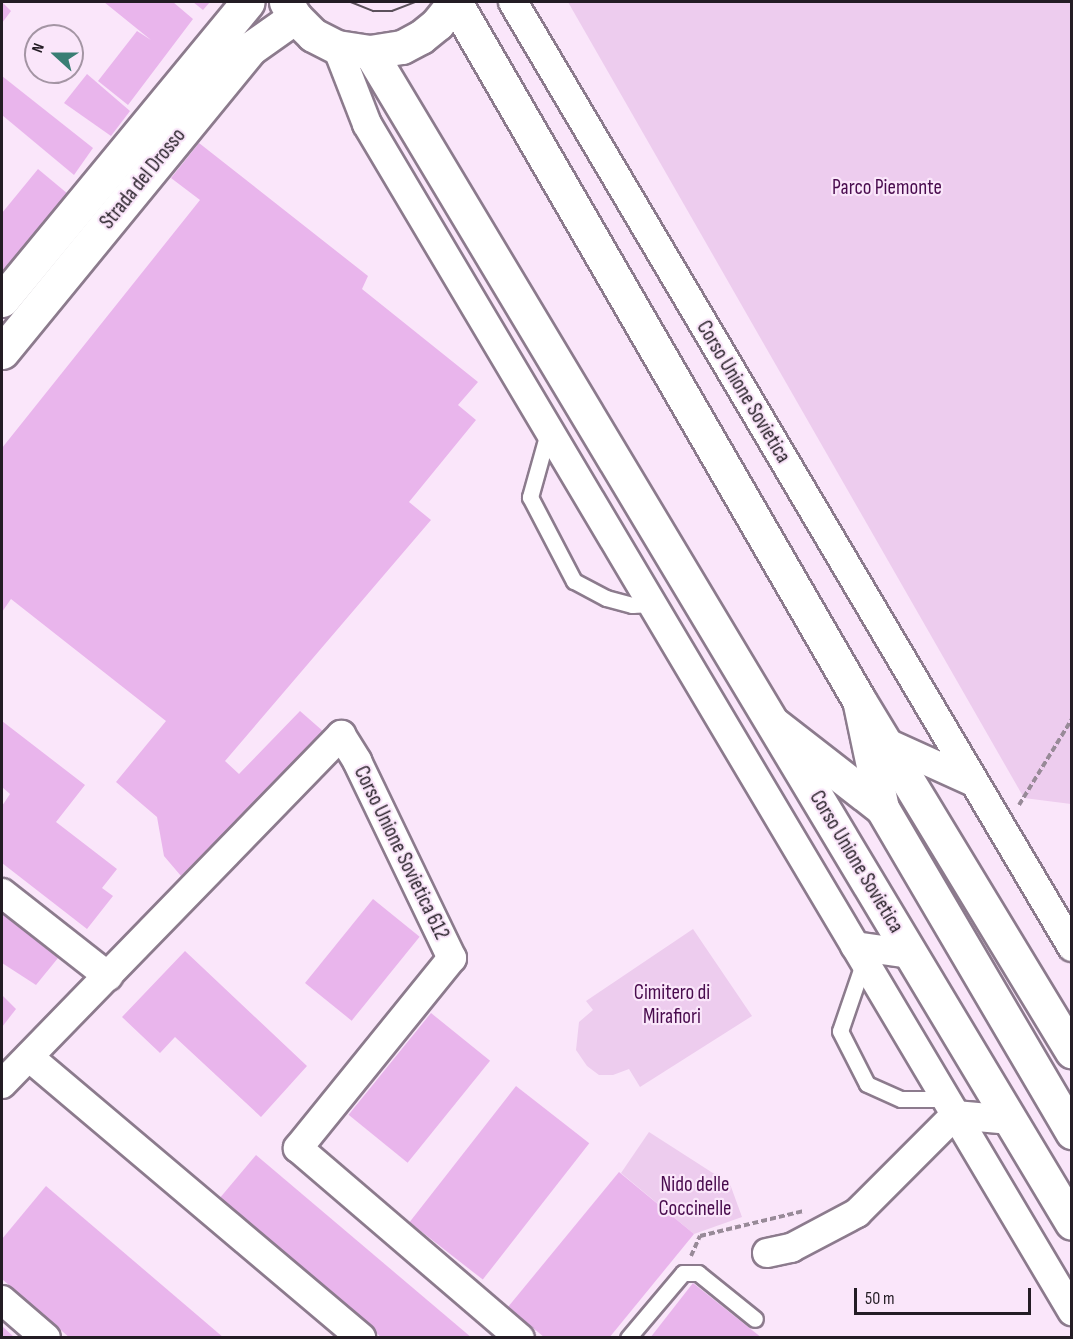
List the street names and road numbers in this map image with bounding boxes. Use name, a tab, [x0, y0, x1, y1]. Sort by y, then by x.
street label: Strada del Drosso	[95, 124, 191, 234]
street label: Corso Unione Sovietica	[691, 316, 795, 468]
street label: Corso Unione Sovietica 612	[348, 762, 454, 944]
street label: Corso Unione Sovietica	[804, 786, 908, 938]

